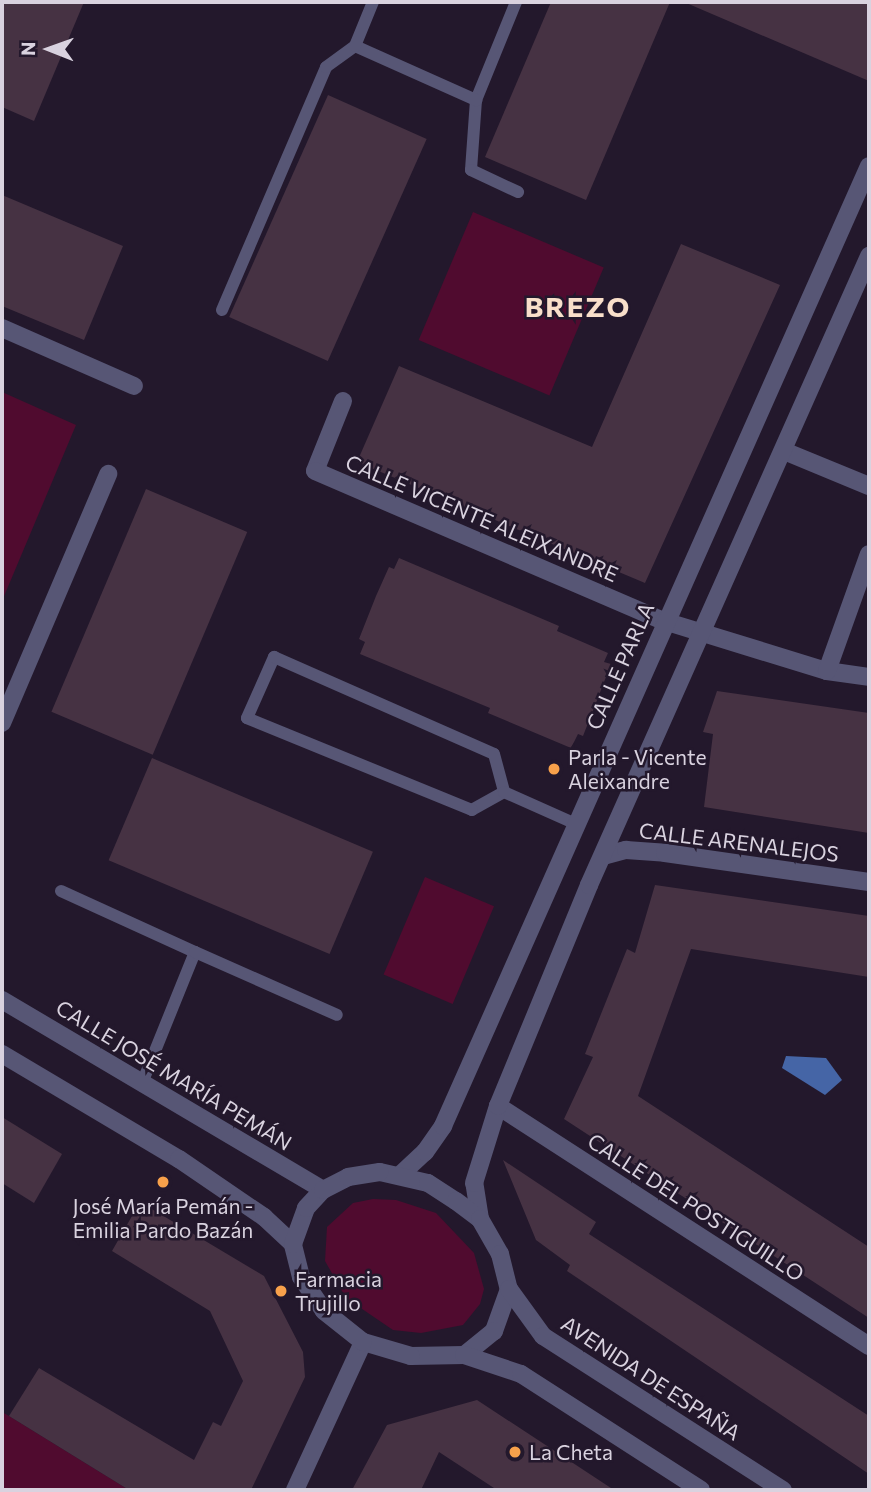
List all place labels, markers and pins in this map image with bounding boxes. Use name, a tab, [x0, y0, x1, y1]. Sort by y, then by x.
place label: Parla - Vicente Aleixandre	[568, 744, 707, 794]
marker: Parla - Vicente Aleixandre	[546, 761, 562, 777]
marker: José María Pemán - Emilia Pardo Bazán	[155, 1174, 171, 1190]
place label: José María Pemán - Emilia Pardo Bazán	[73, 1193, 253, 1243]
place label: Farmacia Trujillo	[295, 1266, 382, 1316]
marker: Farmacia Trujillo	[273, 1283, 289, 1299]
place label: La Cheta	[529, 1439, 613, 1465]
marker: La Cheta	[507, 1444, 523, 1460]

